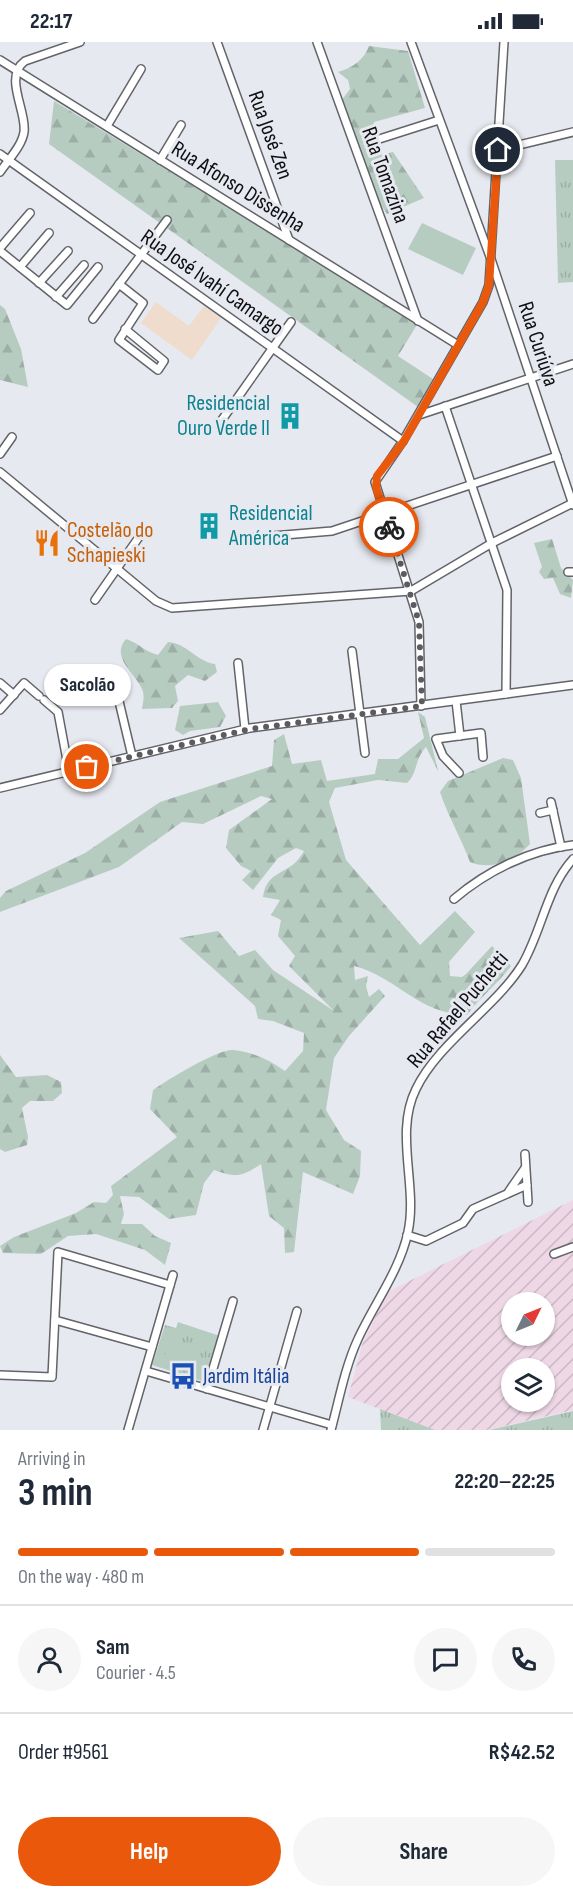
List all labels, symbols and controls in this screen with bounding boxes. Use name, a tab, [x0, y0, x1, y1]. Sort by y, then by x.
text: 22:17	[30, 8, 72, 35]
street label: Rua José Zen	[242, 87, 298, 183]
street label: Rua Tomazina	[355, 123, 415, 227]
pin	[472, 124, 523, 175]
icon: home	[481, 133, 514, 166]
street label: Rua Afonso Dissenha	[166, 135, 310, 239]
street label: Rua José Ivahí Camargo	[135, 224, 289, 342]
street label: Rua Curiúva	[512, 298, 564, 390]
place label: Residencial Ouro Verde II	[177, 390, 270, 442]
building icon: Residencial Ouro Verde II	[275, 401, 305, 431]
courier	[359, 497, 419, 557]
place label: Residencial América	[228, 500, 313, 552]
building icon: Residencial América	[194, 511, 224, 541]
icon: bike	[373, 511, 406, 544]
place label: Costelão do Schapieski	[67, 517, 153, 569]
restaurant icon: Costelão do Schapieski	[32, 528, 62, 558]
callout: Sacolão	[44, 665, 130, 707]
text: Sacolão	[60, 673, 115, 697]
pin	[61, 741, 112, 792]
icon: bag	[70, 750, 103, 783]
street label: Rua Rafael Puchetti	[401, 946, 515, 1074]
north arrow	[501, 1292, 555, 1346]
map controls	[501, 1292, 555, 1412]
button: layers	[501, 1358, 555, 1412]
bus stop icon: Jardim Itália	[168, 1361, 198, 1391]
place label: Jardim Itália	[202, 1363, 289, 1390]
text: Arriving in	[18, 1447, 86, 1471]
text: 22:20–22:25	[454, 1468, 555, 1495]
text: 3 min	[18, 1470, 93, 1517]
text: On the way · 480 m	[18, 1565, 144, 1589]
button: person	[18, 1628, 81, 1691]
button: chat	[414, 1628, 477, 1691]
button: phone	[492, 1628, 555, 1691]
text: Sam	[96, 1634, 130, 1661]
text: Courier · 4.5	[96, 1661, 176, 1685]
text: Order #9561	[18, 1739, 109, 1766]
text: R$42.52	[489, 1739, 555, 1766]
button: Help	[18, 1817, 281, 1886]
button: Share	[293, 1817, 555, 1886]

